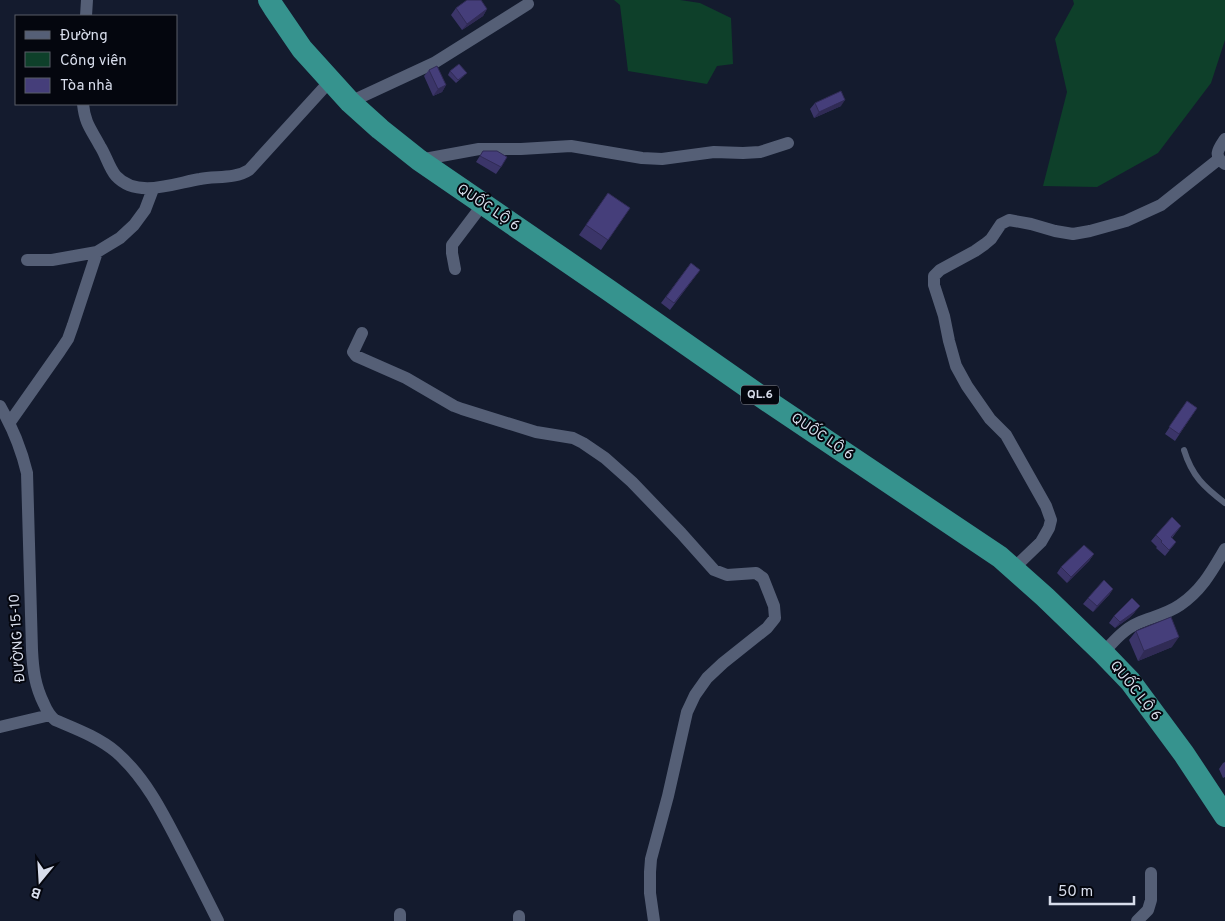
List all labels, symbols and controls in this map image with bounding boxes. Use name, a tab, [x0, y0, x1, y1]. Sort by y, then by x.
legend	[15, 15, 178, 105]
text: Đường	[60, 27, 108, 46]
text: Công viên	[60, 52, 127, 71]
text: Tòa nhà	[60, 77, 113, 96]
street label: QUỐC LỘ 6	[453, 178, 524, 235]
road number: QL.6	[741, 386, 779, 404]
street label: QUỐC LỘ 6	[787, 407, 858, 464]
street label: ĐƯỜNG 15-10	[5, 593, 30, 683]
street label: QUỐC LỘ 6	[1106, 656, 1167, 724]
north arrow	[15, 856, 65, 906]
scale bar	[1050, 874, 1134, 906]
text: B	[29, 882, 44, 902]
text: 50 m	[1058, 883, 1093, 902]

